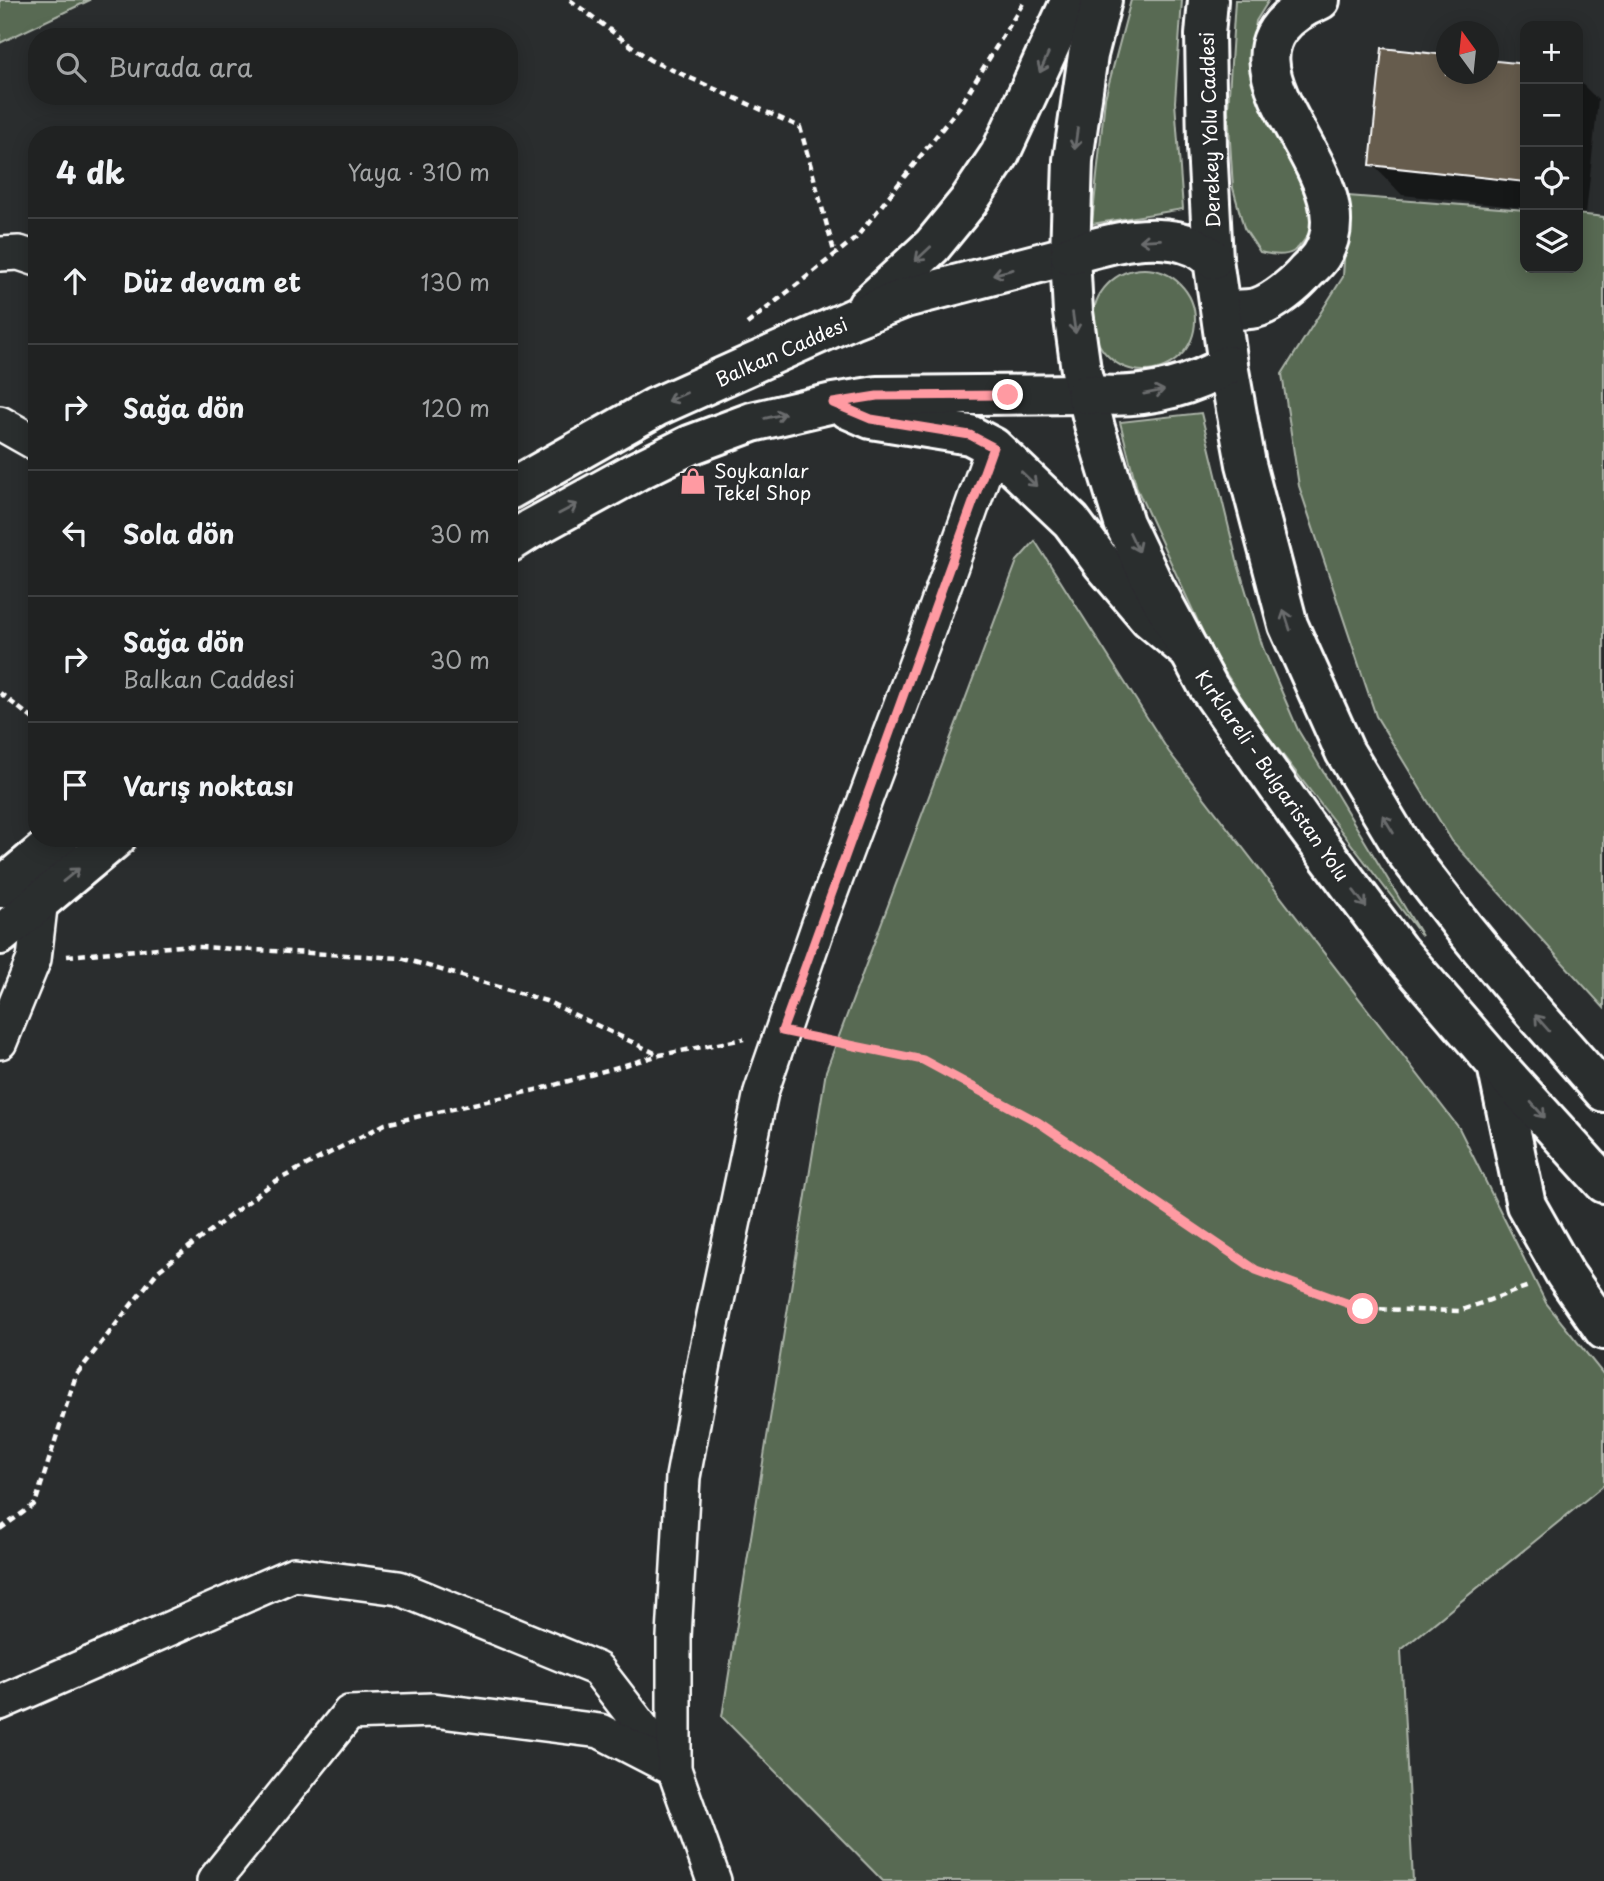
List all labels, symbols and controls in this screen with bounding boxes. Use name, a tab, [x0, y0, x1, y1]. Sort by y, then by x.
north arrow	[1436, 21, 1499, 84]
map controls	[1520, 21, 1583, 273]
button: +	[1520, 21, 1583, 84]
search box	[28, 28, 518, 105]
street label: Derekey Yolu Caddesi	[1192, 31, 1226, 229]
text: Burada ara	[108, 47, 252, 86]
icon: search	[52, 48, 90, 86]
one-way arrow	[1037, 52, 1050, 73]
button: −	[1520, 84, 1583, 147]
one-way arrow	[1069, 127, 1082, 150]
button: locate	[1520, 147, 1583, 210]
text: 4 dk	[56, 149, 125, 194]
text: Yaya · 310 m	[348, 154, 490, 189]
button: layers	[1520, 210, 1583, 273]
one-way arrow	[1139, 234, 1162, 247]
one-way arrow	[914, 246, 932, 262]
icon: ahead	[56, 262, 94, 300]
text: Düz devam et	[123, 262, 301, 301]
text: 130 m	[420, 264, 490, 299]
one-way arrow	[993, 266, 1015, 279]
street label: Balkan Caddesi	[710, 309, 852, 393]
one-way arrow	[1068, 312, 1081, 334]
route end	[992, 379, 1023, 410]
one-way arrow	[1142, 385, 1165, 399]
icon: right	[56, 388, 94, 426]
text: Sağa dön	[123, 388, 245, 427]
text: 120 m	[422, 390, 490, 425]
one-way arrow	[667, 391, 689, 404]
one-way arrow	[763, 409, 786, 422]
place label: Soykanlar Tekel Shop	[714, 456, 811, 506]
shop icon: Soykanlar Tekel Shop	[678, 466, 708, 496]
one-way arrow	[1020, 471, 1037, 488]
one-way arrow	[557, 502, 578, 515]
icon: left	[56, 514, 94, 552]
text: Sola dön	[123, 514, 234, 553]
text: 30 m	[429, 516, 490, 551]
one-way arrow	[1127, 531, 1141, 552]
one-way arrow	[1280, 610, 1293, 632]
text: Sağa dön	[123, 622, 245, 661]
icon: right	[56, 640, 94, 678]
text: 30 m	[429, 642, 490, 677]
text: Balkan Caddesi	[123, 661, 295, 696]
street label: Kırklareli - Bulgaristan Yolu	[1189, 664, 1357, 886]
icon: arrive	[56, 766, 94, 804]
text: Varış noktası	[123, 766, 294, 805]
one-way arrow	[1381, 814, 1395, 834]
one-way arrow	[61, 867, 79, 883]
one-way arrow	[1353, 889, 1367, 908]
one-way arrow	[1534, 1014, 1550, 1032]
one-way arrow	[1530, 1101, 1546, 1119]
route start	[1347, 1293, 1378, 1324]

